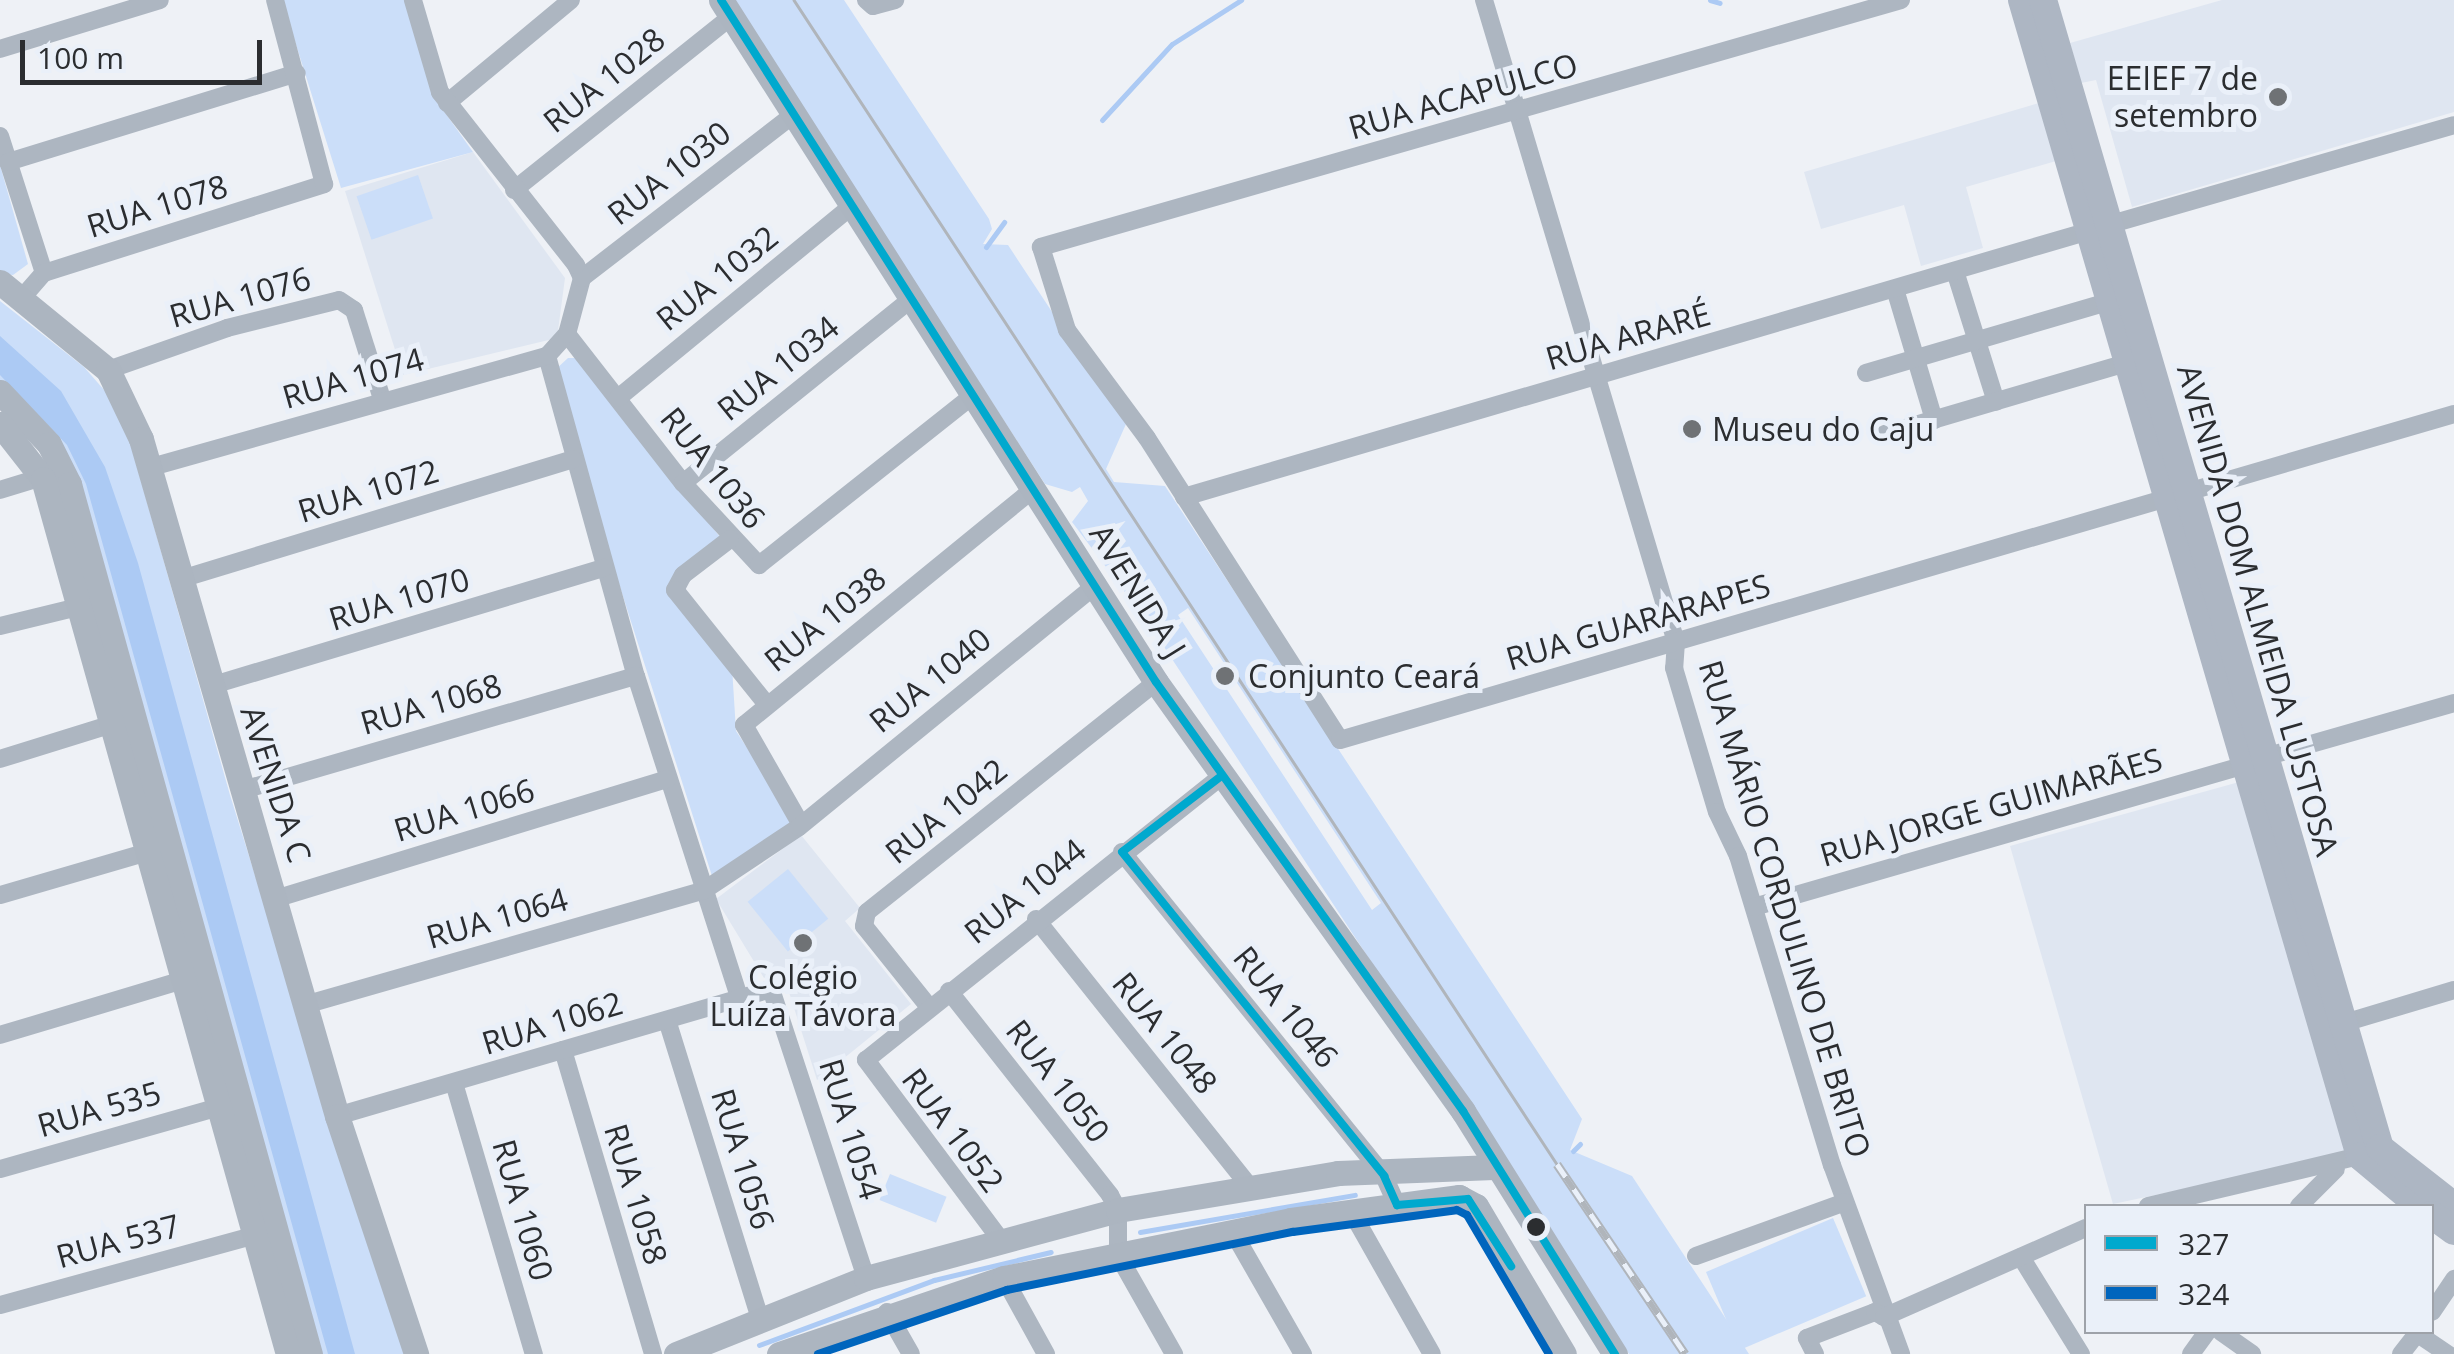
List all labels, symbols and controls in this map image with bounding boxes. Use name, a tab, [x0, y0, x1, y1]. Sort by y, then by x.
scale bar	[25, 20, 268, 82]
street label: RUA 1028	[536, 20, 672, 140]
text: 100 m	[37, 37, 124, 78]
street label: RUA ACAPULCO	[1344, 45, 1582, 147]
place label: EEIEF 7 de setembro	[2107, 60, 2258, 135]
marker: EEIEF 7 de setembro	[2267, 86, 2289, 108]
street label: RUA 1030	[600, 113, 738, 233]
street label: RUA 1078	[82, 166, 232, 246]
street label: RUA 1032	[649, 218, 785, 338]
street label: RUA 1076	[165, 259, 315, 335]
street label: RUA ARARÉ	[1541, 294, 1715, 378]
street label: RUA 1034	[710, 308, 846, 428]
street label: RUA 1074	[278, 340, 428, 416]
street label: AVENIDA DOM ALMEIDA LUSTOSA	[2169, 360, 2347, 860]
street label: RUA 1036	[653, 400, 773, 536]
place label: Museu do Caju	[1712, 410, 1934, 448]
marker: Museu do Caju	[1681, 418, 1703, 440]
street label: RUA 1072	[293, 451, 443, 531]
street label: AVENIDA J	[1082, 517, 1194, 665]
street label: RUA 1070	[324, 559, 474, 639]
street label: RUA 1038	[757, 559, 893, 679]
street label: RUA GUARARAPES	[1501, 566, 1775, 678]
street label: RUA 1040	[862, 620, 998, 740]
street label: RUA MÁRIO CORDULINO DE BRITO	[1691, 656, 1879, 1162]
place label: Conjunto Ceará	[1248, 657, 1480, 695]
marker: Conjunto Ceará	[1212, 663, 1238, 689]
street label: RUA 1068	[356, 666, 506, 742]
street label: AVENIDA C	[233, 701, 319, 867]
street label: RUA JORGE GUIMARÃES	[1816, 740, 2166, 874]
street label: RUA 1042	[878, 751, 1014, 871]
street label: RUA 1066	[389, 770, 539, 850]
street label: RUA 1044	[957, 831, 1093, 951]
street label: RUA 1064	[422, 880, 572, 956]
marker: Colégio Luíza Távora	[792, 932, 814, 954]
street label: RUA 1046	[1226, 939, 1346, 1075]
place label: Colégio Luíza Távora	[710, 959, 896, 1034]
street label: RUA 1048	[1105, 965, 1225, 1101]
street label: RUA 1062	[477, 983, 627, 1063]
street label: RUA 1050	[998, 1012, 1118, 1150]
street label: RUA 1054	[811, 1054, 891, 1204]
street label: RUA 1052	[894, 1061, 1012, 1199]
street label: RUA 535	[33, 1073, 165, 1145]
street label: RUA 1056	[703, 1084, 783, 1234]
street label: RUA 1058	[596, 1119, 676, 1269]
street label: RUA 1060	[485, 1135, 561, 1285]
legend	[2084, 1204, 2434, 1334]
street label: RUA 537	[52, 1206, 184, 1276]
unlabelled marker	[1526, 1217, 1546, 1237]
text: 327	[2178, 1223, 2229, 1264]
text: 324	[2178, 1273, 2229, 1314]

